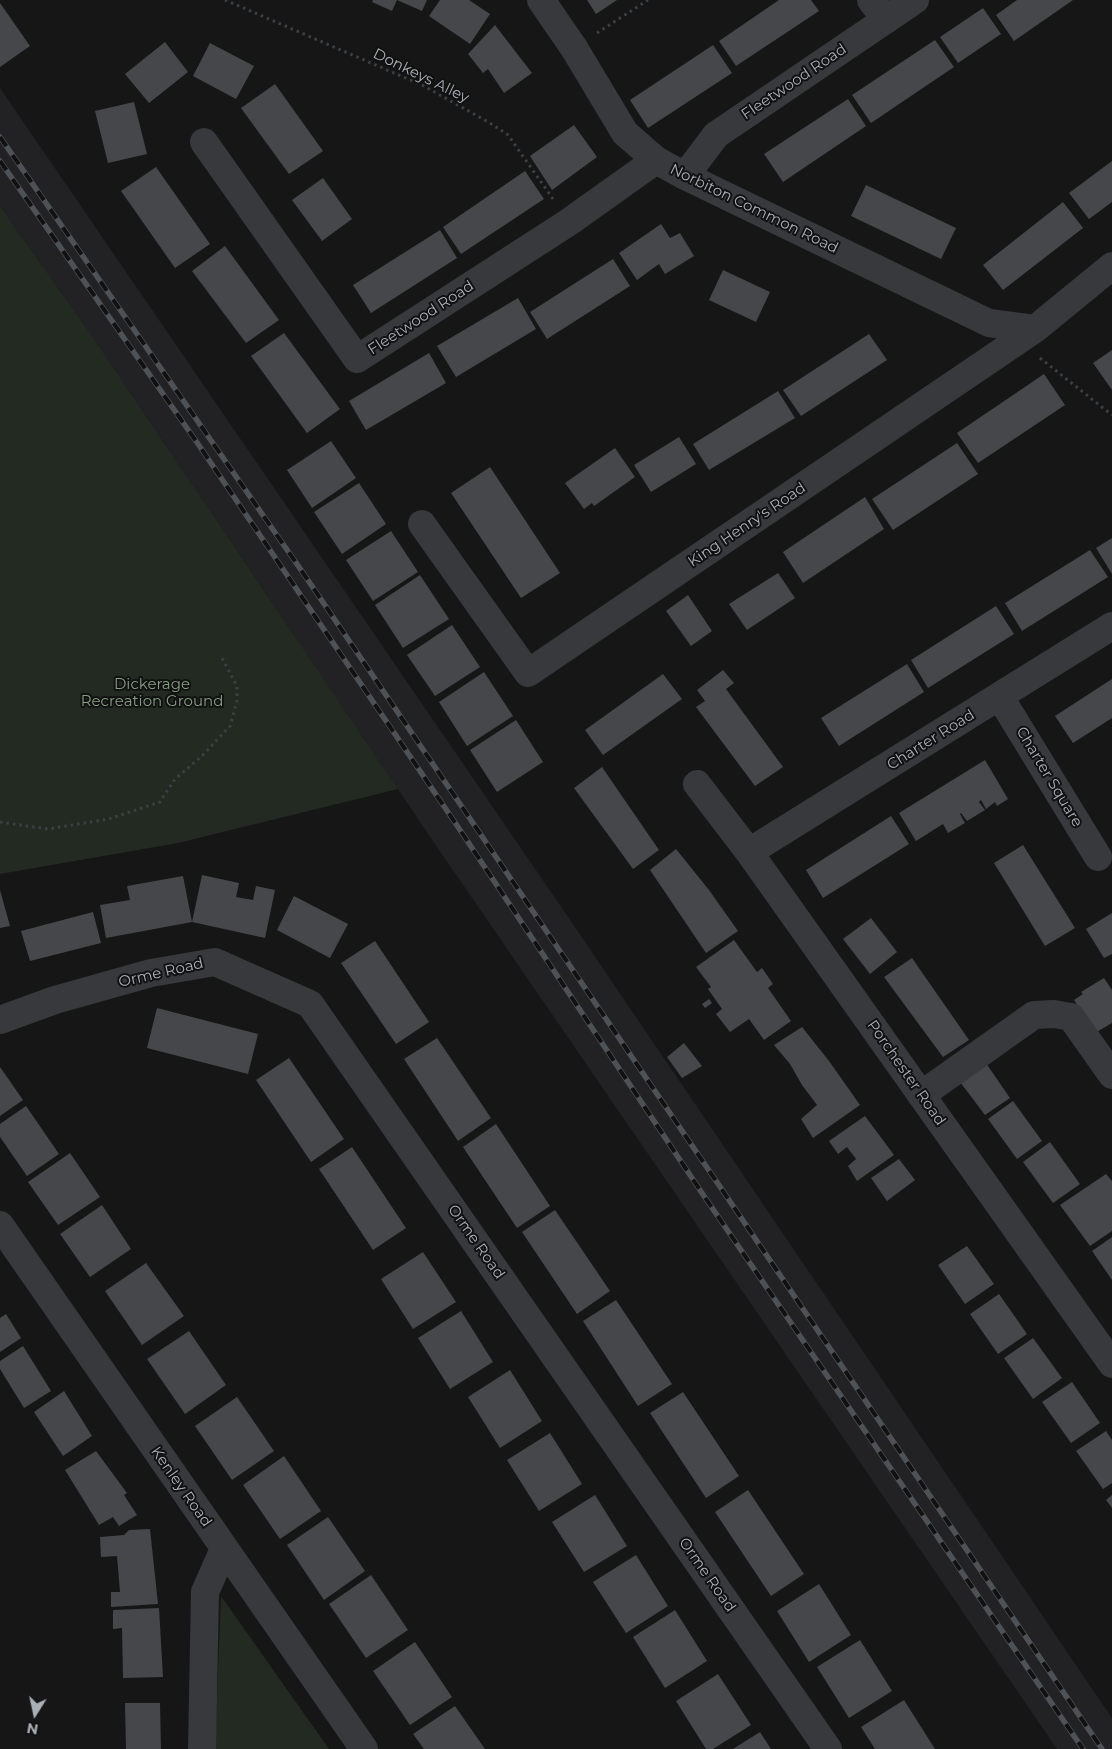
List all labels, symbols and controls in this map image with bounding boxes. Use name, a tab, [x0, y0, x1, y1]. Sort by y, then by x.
street label: Fleetwood Road	[738, 40, 850, 124]
street label: Donkeys Alley	[370, 45, 472, 107]
street label: Norbiton Common Road	[667, 160, 841, 258]
street label: Fleetwood Road	[365, 277, 477, 359]
street label: King Henry's Road	[685, 479, 809, 571]
park label: Dickerage Recreation Ground	[81, 676, 223, 711]
street label: Charter Road	[884, 706, 978, 774]
street label: Charter Square	[1012, 724, 1086, 830]
street label: Orme Road	[117, 954, 205, 992]
street label: Porchester Road	[863, 1017, 949, 1129]
street label: Orme Road	[444, 1201, 508, 1283]
street label: Kenley Road	[147, 1443, 215, 1531]
street label: Orme Road	[675, 1534, 739, 1616]
north arrow	[10, 1689, 60, 1739]
text: N	[25, 1719, 40, 1739]

